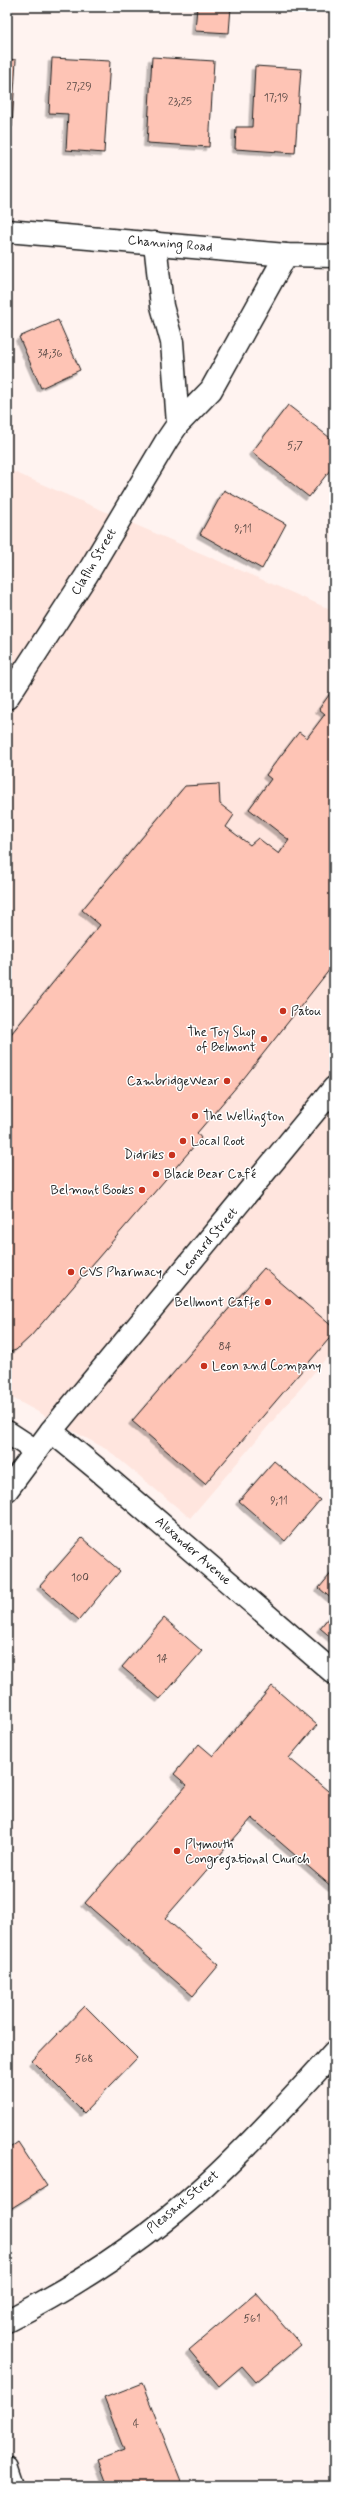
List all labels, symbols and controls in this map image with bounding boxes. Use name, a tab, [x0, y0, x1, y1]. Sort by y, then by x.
house number: 27;29	[66, 80, 92, 94]
house number: 17;19	[264, 91, 288, 105]
house number: 23;25	[168, 95, 192, 109]
street label: Channing Road	[127, 232, 213, 257]
house number: 34;36	[37, 347, 63, 361]
house number: 5;7	[287, 439, 303, 453]
house number: 9;11	[234, 522, 252, 536]
street label: Claflin Street	[67, 525, 121, 599]
place label: Patou	[291, 1003, 321, 1020]
marker: Patou	[278, 1006, 288, 1016]
place label: The Toy Shop of Belmont	[187, 1024, 256, 1056]
marker: The Toy Shop of Belmont	[259, 1034, 269, 1044]
place label: CambridgeWear	[127, 1073, 220, 1091]
marker: CambridgeWear	[222, 1076, 232, 1086]
place label: The Wellington	[203, 1108, 284, 1127]
marker: The Wellington	[190, 1111, 200, 1121]
place label: Local Root	[191, 1133, 245, 1150]
marker: Local Root	[178, 1136, 188, 1146]
place label: Didriks	[124, 1147, 164, 1164]
marker: Didriks	[167, 1150, 177, 1160]
place label: Black Bear Café	[164, 1166, 256, 1183]
marker: Black Bear Café	[151, 1169, 161, 1179]
place label: Belmont Books	[50, 1182, 134, 1199]
marker: Belmont Books	[137, 1185, 147, 1195]
street label: Leonard Street	[174, 1204, 242, 1280]
place label: CVS Pharmacy	[79, 1264, 162, 1281]
marker: CVS Pharmacy	[66, 1267, 76, 1277]
place label: Bellmont Caffe	[175, 1294, 260, 1311]
marker: Bellmont Caffe	[263, 1297, 273, 1307]
house number: 84	[219, 1340, 232, 1354]
place label: Leon and Company	[212, 1358, 321, 1375]
marker: Leon and Company	[199, 1361, 209, 1371]
house number: 9;11	[270, 1494, 288, 1508]
street label: Alexander Avenue	[151, 1513, 235, 1589]
house number: 100	[71, 1571, 89, 1585]
house number: 14	[156, 1652, 168, 1666]
place label: Plymouth Congregational Church	[185, 1836, 310, 1870]
marker: Plymouth Congregational Church	[172, 1846, 182, 1856]
house number: 568	[75, 2052, 93, 2066]
street label: Pleasant Street	[143, 2167, 223, 2237]
house number: 561	[244, 2312, 260, 2326]
house number: 4	[133, 2417, 140, 2431]

